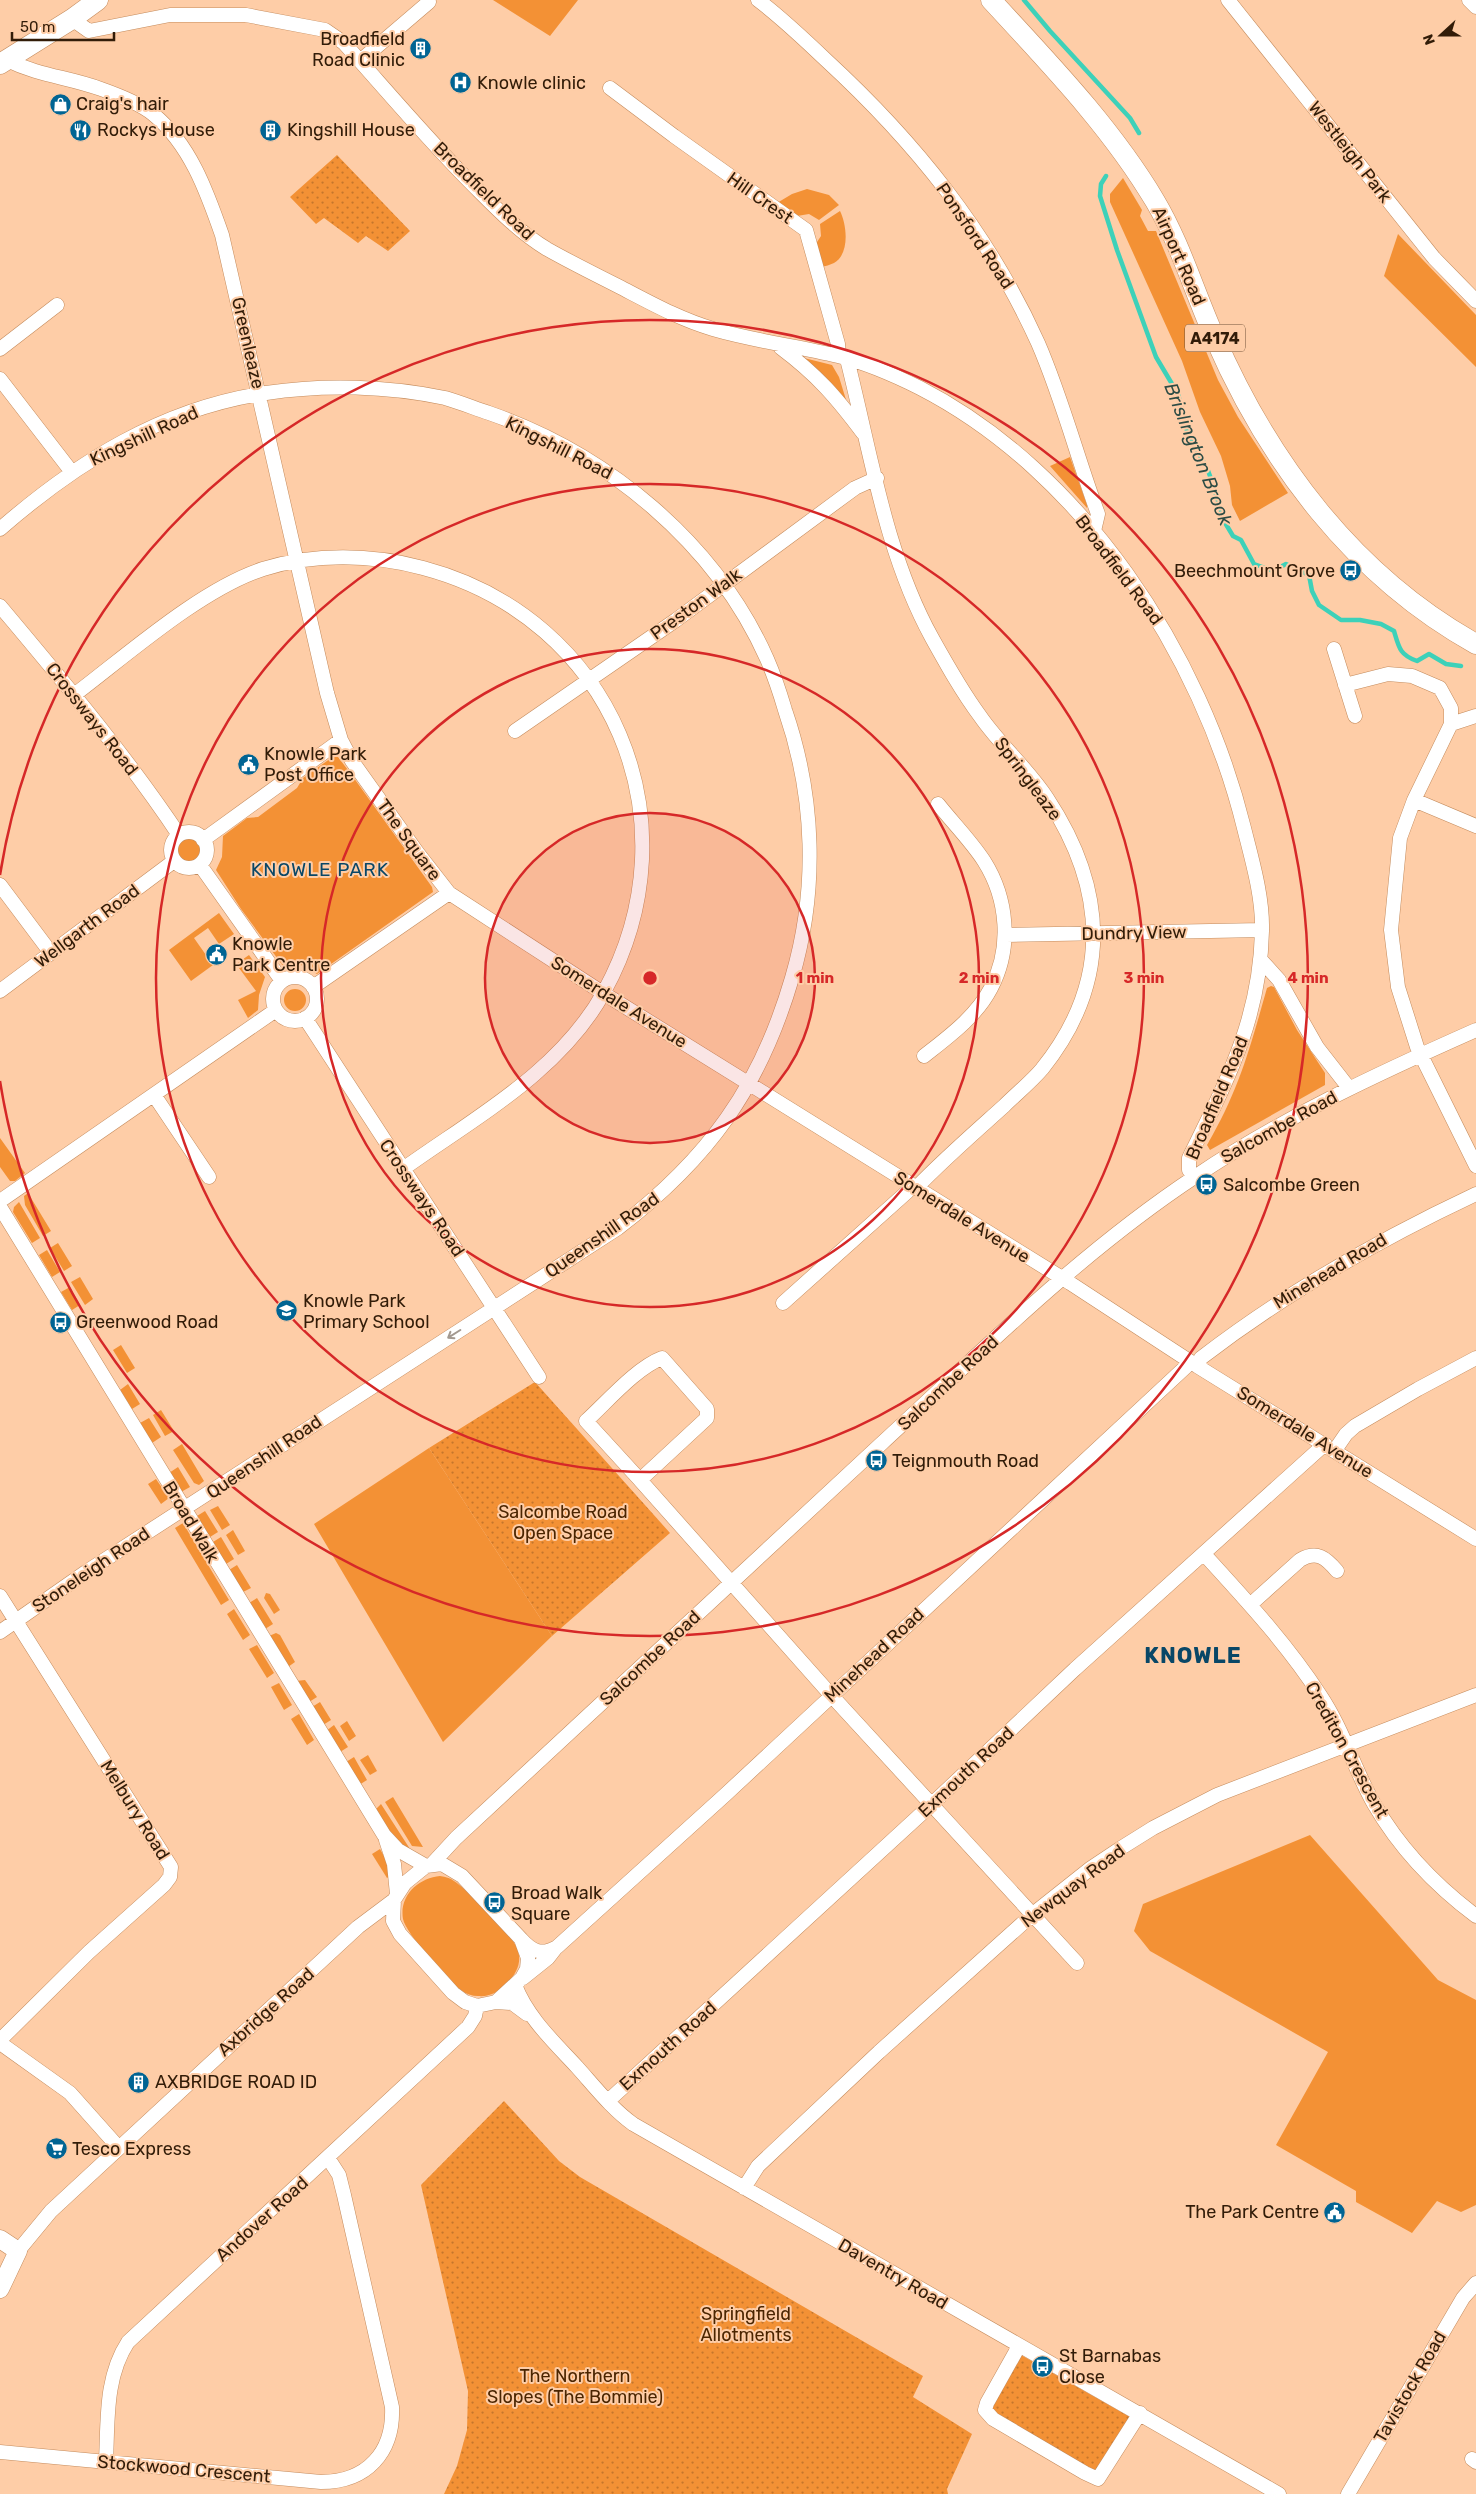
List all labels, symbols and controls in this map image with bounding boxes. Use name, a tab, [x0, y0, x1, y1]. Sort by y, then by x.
scale bar	[12, 10, 115, 42]
north arrow	[1416, 10, 1466, 60]
text: 50 m	[20, 18, 55, 36]
place label: Broadfield Road Clinic	[312, 28, 405, 71]
text: N	[1420, 32, 1439, 47]
building icon: Broadfield Road Clinic	[409, 37, 433, 61]
hospital icon: Knowle clinic	[449, 71, 473, 95]
place label: Knowle clinic	[477, 72, 586, 94]
shop icon: Craig's hair	[48, 92, 72, 116]
place label: Craig's hair	[76, 93, 169, 115]
street label: Westleigh Park	[1304, 97, 1397, 208]
restaurant icon: Rockys House	[69, 118, 93, 142]
building icon: Kingshill House	[259, 118, 283, 142]
place label: Rockys House	[97, 119, 215, 141]
place label: Kingshill House	[287, 119, 415, 141]
street label: Broadfield Road	[429, 137, 539, 245]
street label: Hill Crest	[723, 167, 797, 229]
street label: Ponsford Road	[931, 179, 1019, 293]
street label: Airport Road	[1148, 203, 1210, 309]
street label: Greenleaze	[227, 295, 269, 391]
road number: A4174	[1185, 324, 1245, 352]
water label: Brislington Brook	[1159, 379, 1238, 529]
street label: Kingshill Road	[86, 401, 202, 471]
street label: Kingshill Road	[502, 412, 616, 484]
street label: Broadfield Road	[1071, 511, 1167, 629]
bus stop icon: Beechmount Grove	[1339, 559, 1363, 583]
place label: Beechmount Grove	[1174, 560, 1335, 582]
street label: Preston Walk	[646, 563, 747, 644]
street label: Crossways Road	[41, 658, 143, 780]
street label: Springleaze	[990, 733, 1066, 825]
place label: Knowle Park Post Office	[264, 743, 367, 786]
public building icon: Knowle Park Post Office	[236, 752, 260, 776]
street label: The Square	[372, 795, 446, 885]
district label: KNOWLE PARK	[251, 858, 389, 881]
street label: Wellgarth Road	[30, 879, 144, 973]
street label: Dundry View	[1081, 921, 1187, 945]
place label: Knowle Park Centre	[232, 933, 330, 976]
public building icon: Knowle Park Centre	[204, 942, 228, 966]
street label: Somerdale Avenue	[547, 951, 691, 1053]
centre of rings	[641, 969, 659, 987]
text: 1 min	[796, 969, 834, 987]
text: 2 min	[959, 969, 999, 987]
text: 3 min	[1124, 969, 1164, 987]
text: 4 min	[1287, 969, 1329, 987]
street label: Broadfield Road	[1181, 1033, 1253, 1163]
street label: Salcombe Road	[1217, 1086, 1341, 1168]
street label: Crossways Road	[375, 1135, 469, 1261]
street label: Somerdale Avenue	[890, 1166, 1034, 1268]
bus stop icon: Salcombe Green	[1195, 1173, 1219, 1197]
place label: Salcombe Green	[1223, 1174, 1360, 1196]
street label: Queenshill Road	[541, 1187, 663, 1283]
street label: Minehead Road	[1269, 1229, 1391, 1313]
place label: Knowle Park Primary School	[303, 1290, 430, 1333]
school or university icon: Knowle Park Primary School	[275, 1299, 299, 1323]
bus stop icon: Greenwood Road	[48, 1310, 72, 1334]
place label: Greenwood Road	[76, 1311, 219, 1333]
one-way arrow	[448, 1330, 462, 1340]
street label: Salcombe Road	[893, 1331, 1003, 1435]
street label: Somerdale Avenue	[1233, 1381, 1377, 1483]
street label: Queenshill Road	[202, 1410, 326, 1504]
bus stop icon: Teignmouth Road	[864, 1449, 888, 1473]
place label: Teignmouth Road	[892, 1450, 1039, 1472]
street label: Broad Walk	[158, 1477, 224, 1567]
park label: Salcombe Road Open Space	[498, 1501, 628, 1544]
street label: Stoneleigh Road	[28, 1523, 154, 1617]
street label: Minehead Road	[820, 1603, 928, 1707]
street label: Salcombe Road	[595, 1606, 705, 1710]
district label: KNOWLE	[1144, 1642, 1242, 1669]
street label: Crediton Crescent	[1300, 1678, 1394, 1822]
street label: Exmouth Road	[914, 1722, 1018, 1822]
street label: Melbury Road	[96, 1756, 174, 1864]
street label: Newquay Road	[1017, 1840, 1129, 1932]
place label: Broad Walk Square	[511, 1882, 603, 1925]
bus stop icon: Broad Walk Square	[483, 1891, 507, 1915]
street label: Axbridge Road	[213, 1963, 319, 2061]
street label: Exmouth Road	[615, 1997, 721, 2095]
building icon: AXBRIDGE ROAD ID	[127, 2070, 151, 2094]
place label: AXBRIDGE ROAD ID	[155, 2071, 317, 2093]
supermarket icon: Tesco Express	[44, 2137, 68, 2161]
place label: Tesco Express	[72, 2138, 191, 2160]
street label: Andover Road	[211, 2172, 313, 2266]
public building icon: The Park Centre	[1323, 2200, 1347, 2224]
place label: The Park Centre	[1185, 2201, 1319, 2223]
street label: Daventry Road	[834, 2234, 952, 2314]
park label: Springfield Allotments	[700, 2303, 792, 2346]
street label: Tavistock Road	[1369, 2327, 1451, 2447]
place label: St Barnabas Close	[1059, 2345, 1161, 2388]
bus stop icon: St Barnabas Close	[1031, 2354, 1055, 2378]
park label: The Northern Slopes (The Bommie)	[487, 2365, 663, 2408]
street label: Stockwood Crescent	[97, 2450, 271, 2488]

